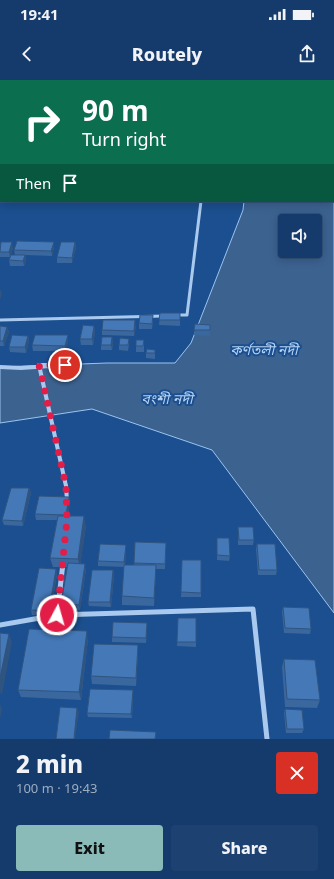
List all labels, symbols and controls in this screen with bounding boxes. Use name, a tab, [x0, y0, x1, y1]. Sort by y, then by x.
text: 19:41	[20, 4, 59, 24]
text: Routely	[132, 42, 202, 66]
icon: back	[16, 43, 38, 65]
icon: share	[296, 43, 318, 65]
text: 90 m	[82, 91, 149, 129]
icon: right	[16, 96, 68, 148]
text: Turn right	[82, 127, 166, 151]
icon: arrive	[59, 172, 81, 194]
text: Then	[16, 173, 51, 193]
map controls	[278, 214, 322, 258]
button: sound	[278, 214, 322, 258]
water label: কর্ণতলী নদী	[230, 340, 301, 359]
pin	[48, 348, 82, 382]
icon: arrive	[54, 354, 76, 376]
water label: বংশী নদী	[141, 389, 196, 408]
position arrow	[36, 594, 78, 636]
text: 2 min	[16, 747, 83, 780]
button: close	[276, 752, 318, 794]
text: 100 m · 19:43	[16, 779, 97, 797]
button: Exit	[16, 825, 163, 871]
button: Share	[171, 825, 318, 871]

